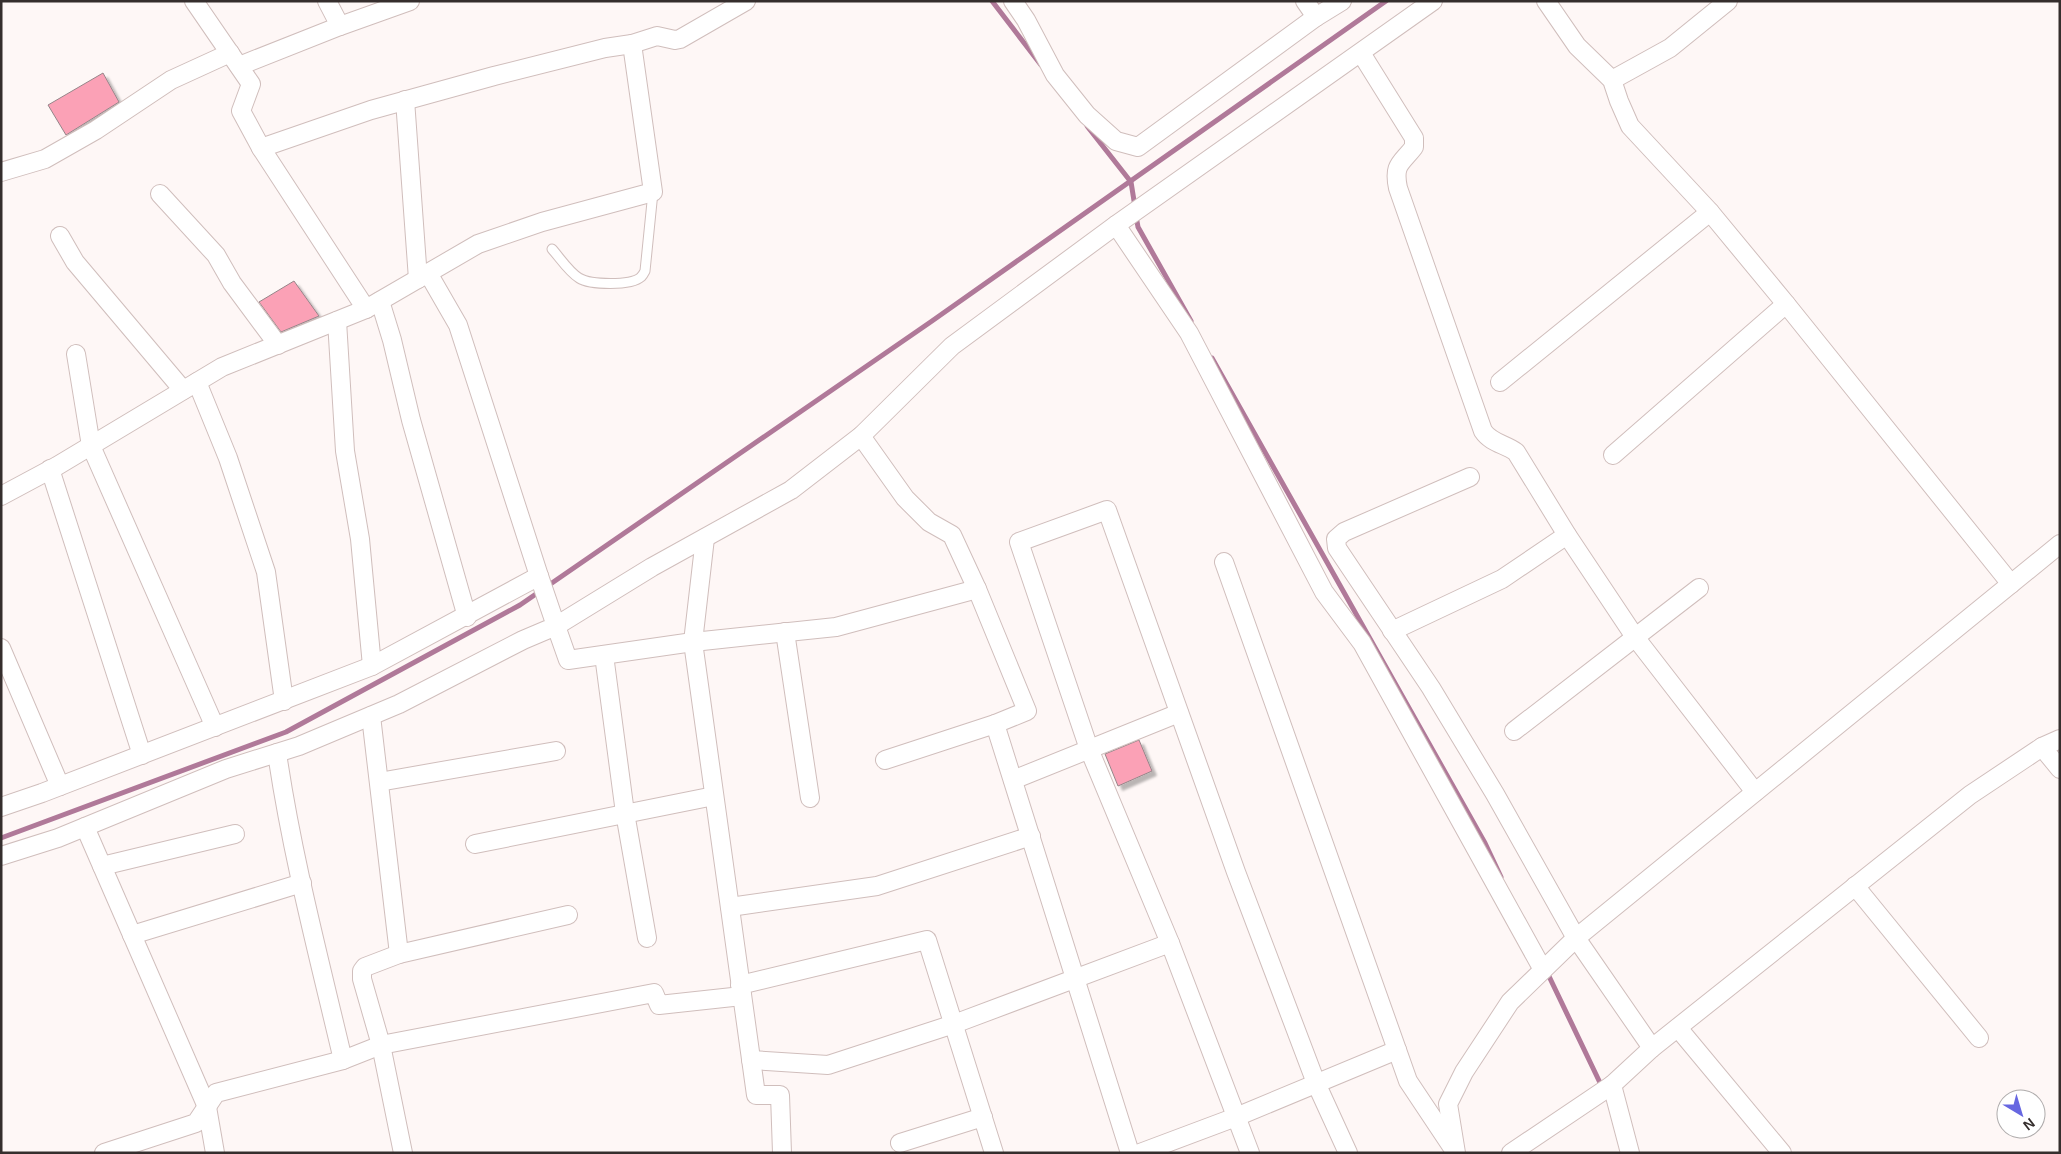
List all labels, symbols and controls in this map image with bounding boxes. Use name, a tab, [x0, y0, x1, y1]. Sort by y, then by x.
north arrow	[1996, 1089, 2046, 1139]
text: N	[2020, 1115, 2038, 1134]

